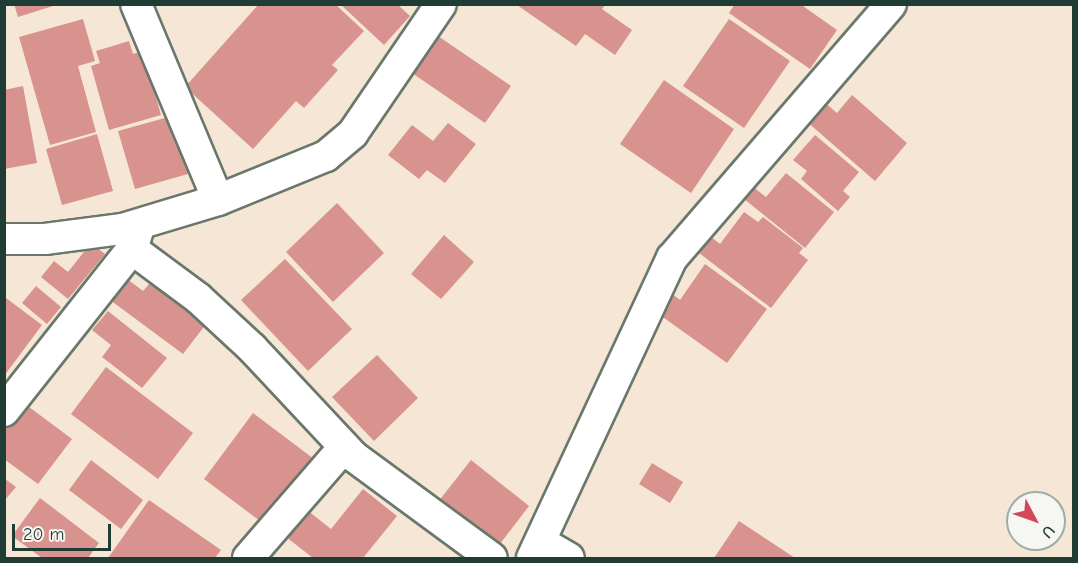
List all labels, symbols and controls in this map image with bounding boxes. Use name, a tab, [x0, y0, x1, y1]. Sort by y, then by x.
north arrow	[1006, 491, 1066, 551]
scale bar	[15, 512, 114, 550]
text: U	[1038, 522, 1058, 541]
text: 20 m	[23, 524, 64, 545]

